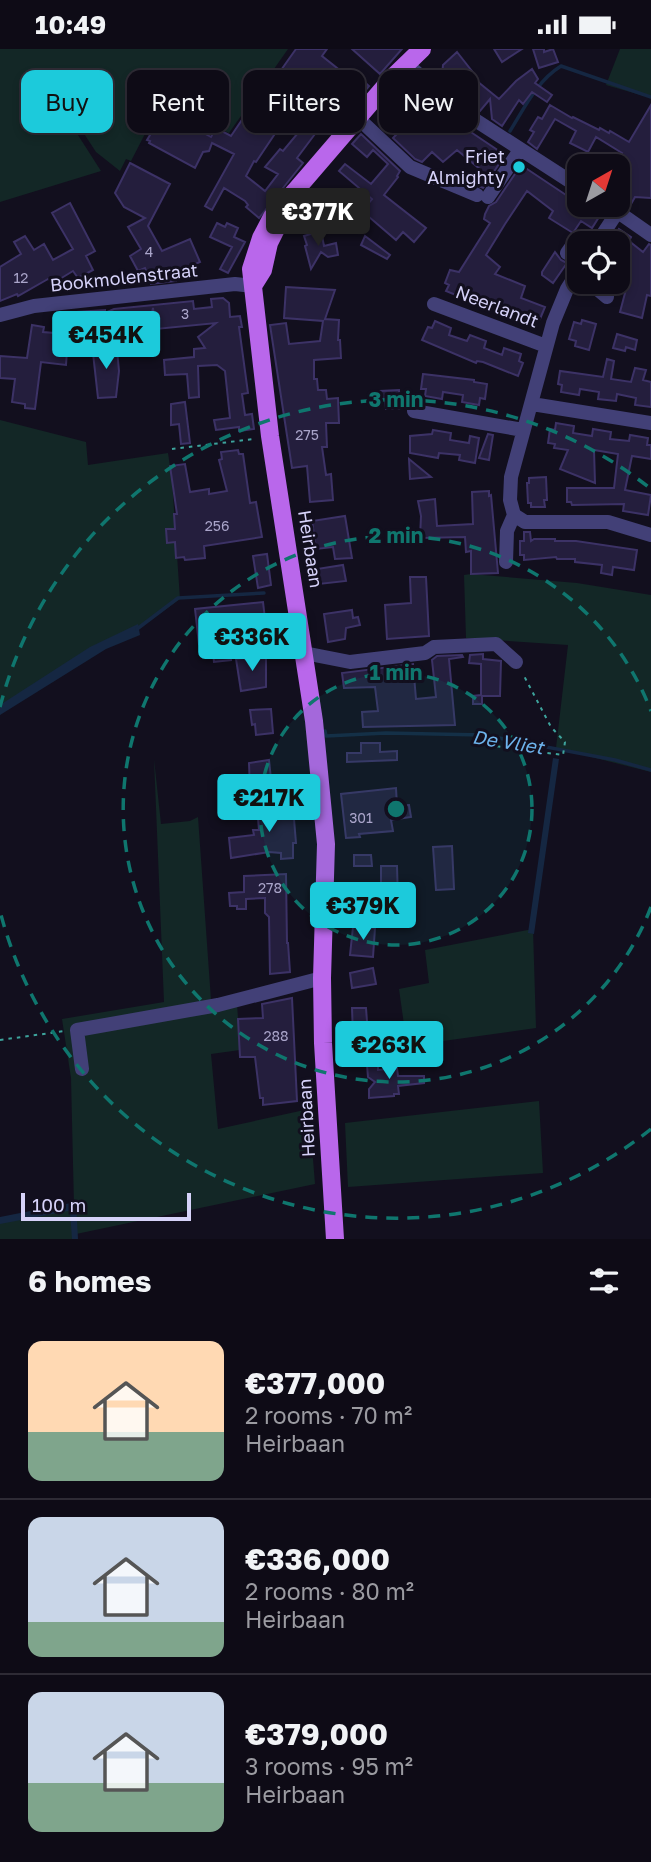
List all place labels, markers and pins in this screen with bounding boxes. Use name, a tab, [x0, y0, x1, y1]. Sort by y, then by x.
place label: Friet Almighty	[427, 145, 505, 188]
marker: Friet Almighty	[511, 159, 527, 175]
pin: €377K	[269, 189, 367, 248]
pin: €454K	[57, 311, 155, 371]
pin: €336K	[203, 613, 301, 673]
pin: €217K	[220, 775, 318, 834]
centre of rings	[384, 797, 408, 821]
pin: €379K	[314, 883, 412, 942]
pin: €263K	[340, 1021, 438, 1081]

